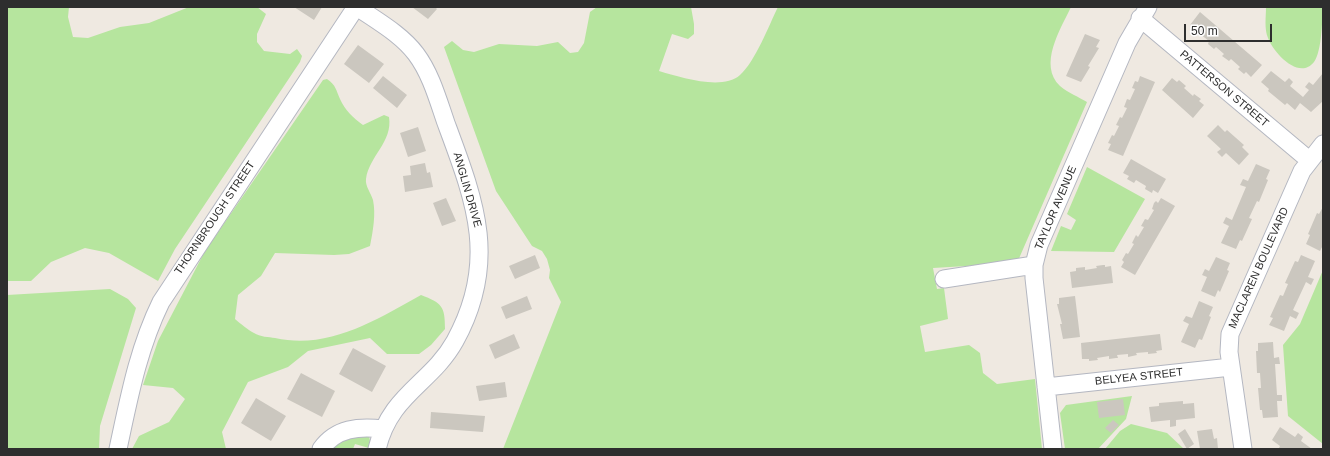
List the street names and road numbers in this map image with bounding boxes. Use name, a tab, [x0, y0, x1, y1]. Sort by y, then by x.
street label: PATTERSON STREET	[1177, 48, 1271, 130]
street label: ANGLIN DRIVE	[450, 151, 484, 229]
street label: THORNBROUGH STREET	[172, 159, 258, 277]
street label: TAYLOR AVENUE	[1032, 164, 1080, 252]
street label: MACLAREN BOULEVARD	[1226, 205, 1292, 331]
street label: BELYEA STREET	[1094, 366, 1184, 388]

